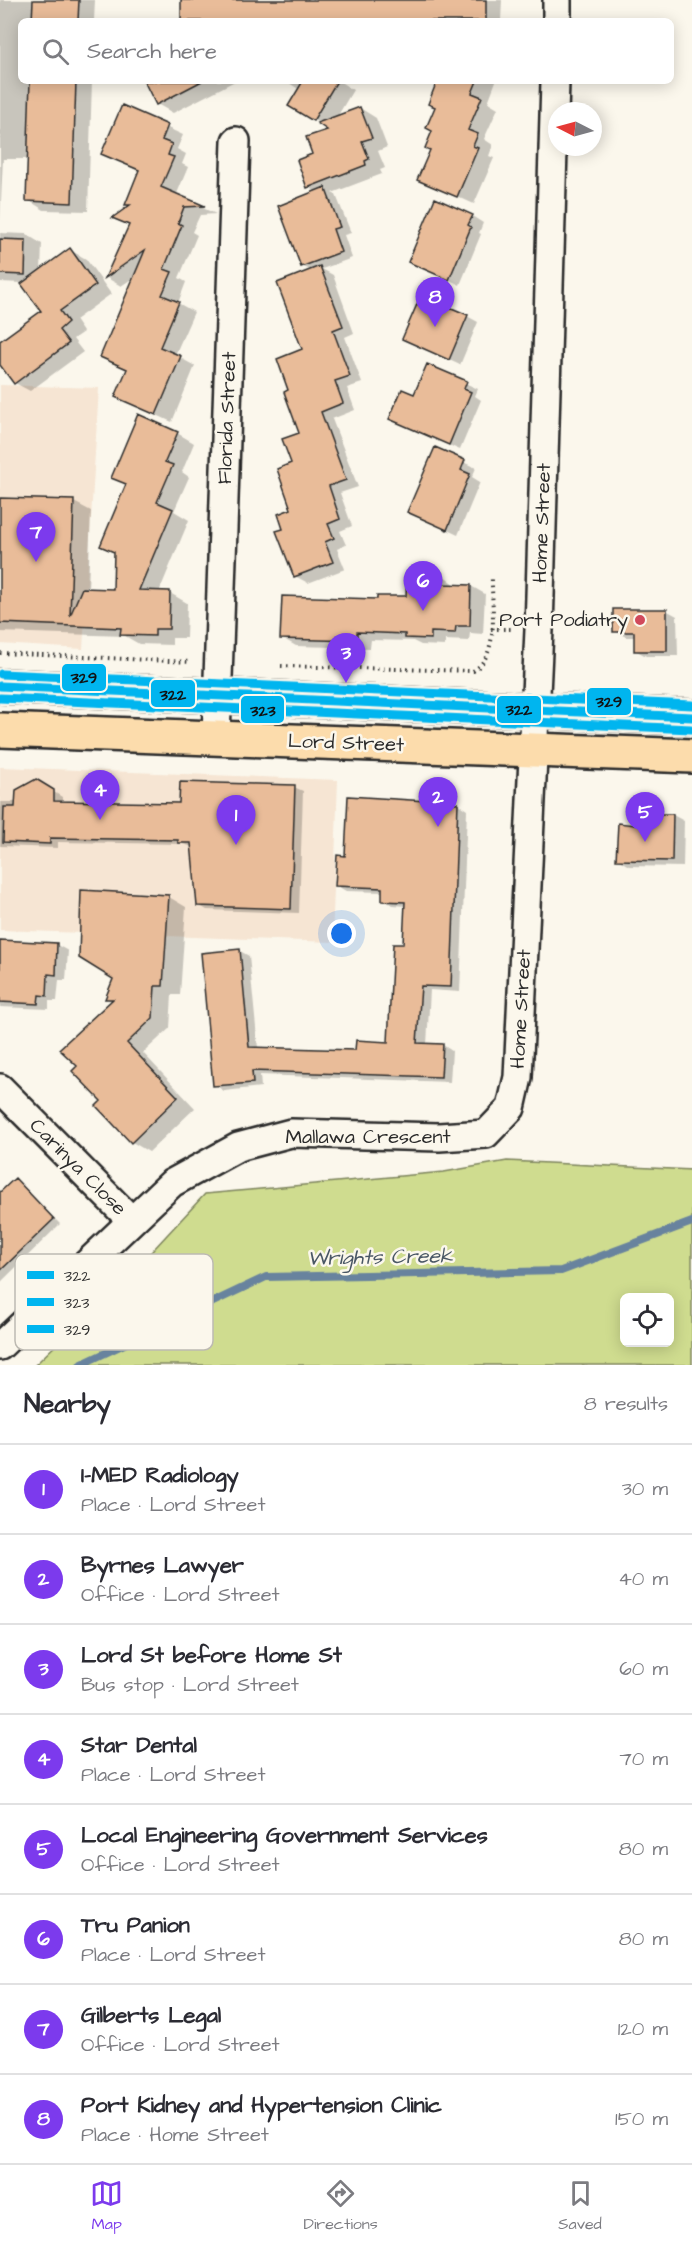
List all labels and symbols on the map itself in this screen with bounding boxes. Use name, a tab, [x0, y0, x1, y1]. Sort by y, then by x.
north arrow	[548, 102, 602, 156]
pin: 8	[416, 278, 454, 327]
street label: Florida Street	[211, 351, 243, 485]
street label: Home Street	[526, 463, 558, 583]
pin: 7	[16, 512, 56, 562]
pin: 6	[404, 562, 442, 611]
place label: Port Podiatry	[499, 606, 628, 635]
marker: Port Podiatry	[633, 613, 647, 627]
pin: 3	[326, 634, 366, 683]
line badge: 329	[61, 663, 107, 692]
text: 329	[70, 667, 97, 689]
line badge: 322	[150, 679, 196, 708]
text: 322	[159, 684, 187, 706]
line badge: 329	[586, 687, 632, 716]
text: 329	[595, 691, 622, 713]
line badge: 323	[240, 695, 285, 724]
line badge: 322	[496, 695, 542, 724]
text: 322	[505, 699, 533, 721]
text: 323	[249, 700, 277, 722]
street label: Lord Street	[287, 727, 405, 759]
pin: 4	[80, 770, 120, 820]
pin: 2	[418, 778, 458, 827]
pin: 5	[626, 792, 664, 842]
pin: 1	[216, 796, 256, 845]
your location	[327, 919, 356, 948]
street label: Home Street	[504, 949, 538, 1069]
street label: Carinya Close	[22, 1112, 133, 1223]
street label: Mallawa Crescent	[285, 1123, 451, 1151]
water label: Wrights Creek	[307, 1241, 454, 1274]
legend	[15, 1254, 213, 1350]
text: 322	[64, 1265, 90, 1287]
text: 323	[64, 1292, 89, 1314]
text: 329	[64, 1319, 90, 1341]

